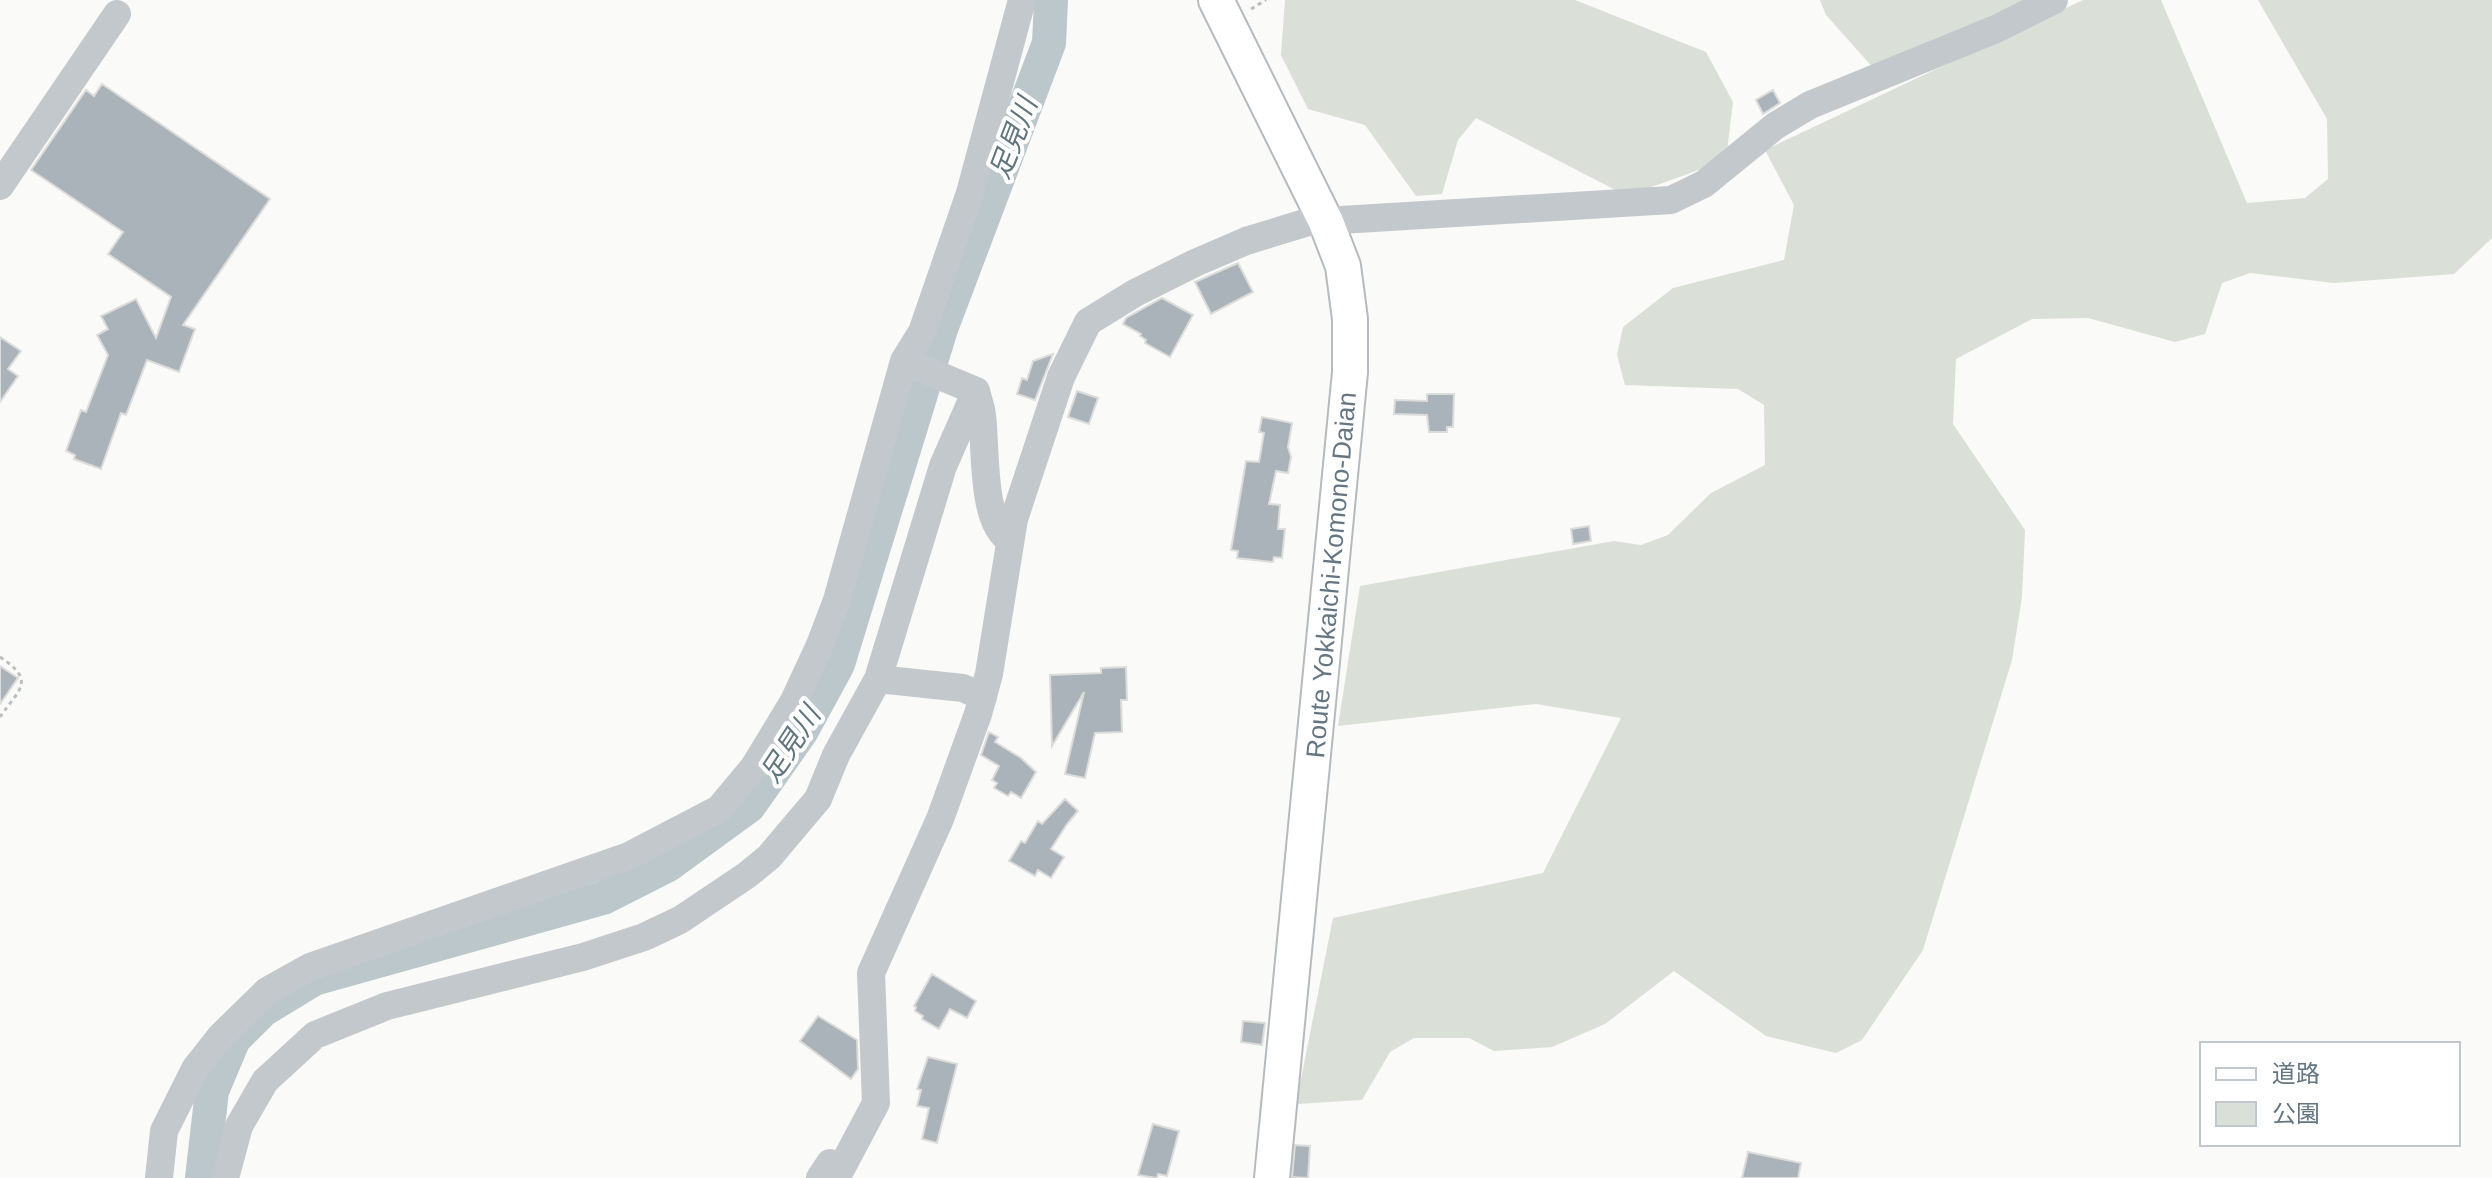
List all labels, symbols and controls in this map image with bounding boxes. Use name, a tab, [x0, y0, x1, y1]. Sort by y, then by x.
water label: 足見川	[984, 91, 1044, 183]
street label: Route Yokkaichi-Komono-Daian	[1300, 391, 1362, 759]
water label: 足見川	[755, 698, 828, 788]
legend	[2200, 1042, 2460, 1146]
text: 道路	[2272, 1060, 2320, 1087]
text: 公園	[2272, 1100, 2320, 1127]

